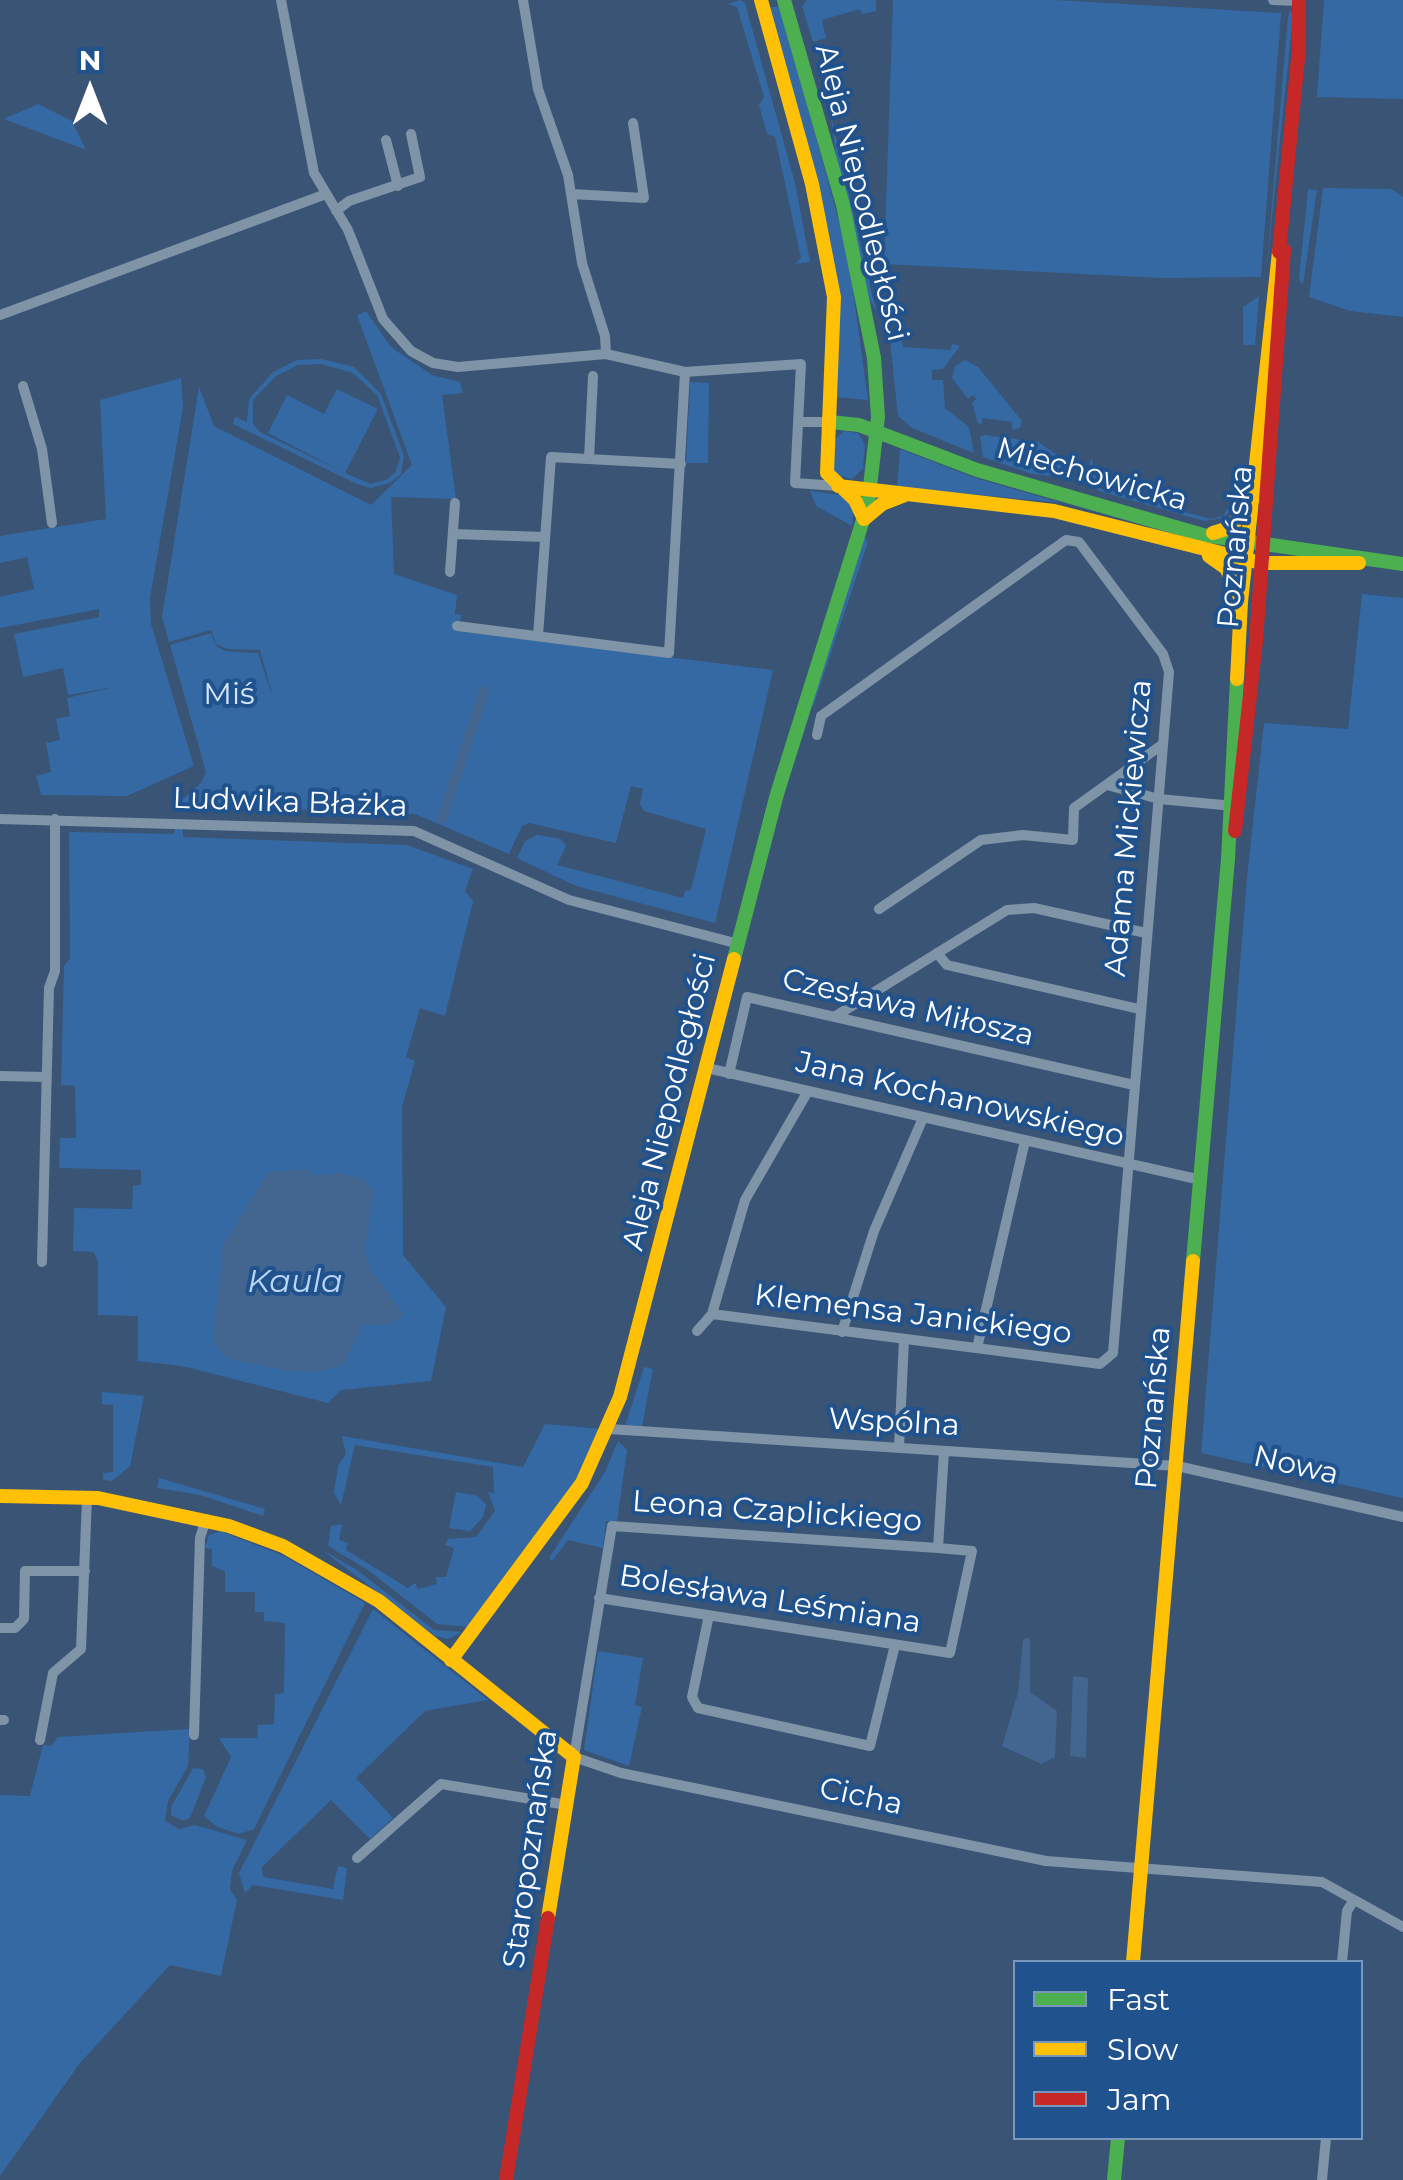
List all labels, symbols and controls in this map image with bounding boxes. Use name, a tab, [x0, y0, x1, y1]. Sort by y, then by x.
north arrow	[40, 40, 140, 140]
street label: Aleja Niepodległości	[807, 41, 915, 345]
text: N	[79, 43, 101, 77]
street label: Miechowicka	[993, 431, 1191, 519]
street label: Poznańska	[1211, 464, 1261, 630]
park label: Miś	[203, 677, 255, 713]
street label: Adama Mickiewicza	[1098, 678, 1160, 978]
street label: Ludwika Błażka	[172, 781, 408, 825]
street label: Aleja Niepodległości	[616, 950, 724, 1254]
street label: Czesława Miłosza	[779, 962, 1037, 1054]
street label: Jana Kochanowskiego	[792, 1045, 1128, 1155]
water label: Kaula	[247, 1264, 343, 1302]
street label: Klemensa Janickiego	[752, 1278, 1074, 1352]
street label: Poznańska	[1129, 1325, 1179, 1491]
street label: Wspólna	[827, 1402, 961, 1444]
street label: Nowa	[1250, 1439, 1342, 1493]
street label: Leona Czaplickiego	[631, 1484, 923, 1540]
street label: Bolesława Leśmiana	[616, 1558, 924, 1642]
street label: Staropoznańska	[496, 1727, 566, 1971]
street label: Cicha	[816, 1771, 906, 1823]
legend	[1013, 1960, 1363, 2140]
text: Fast	[1107, 1981, 1170, 2018]
text: Slow	[1107, 2031, 1178, 2068]
text: Jam	[1107, 2081, 1172, 2118]

